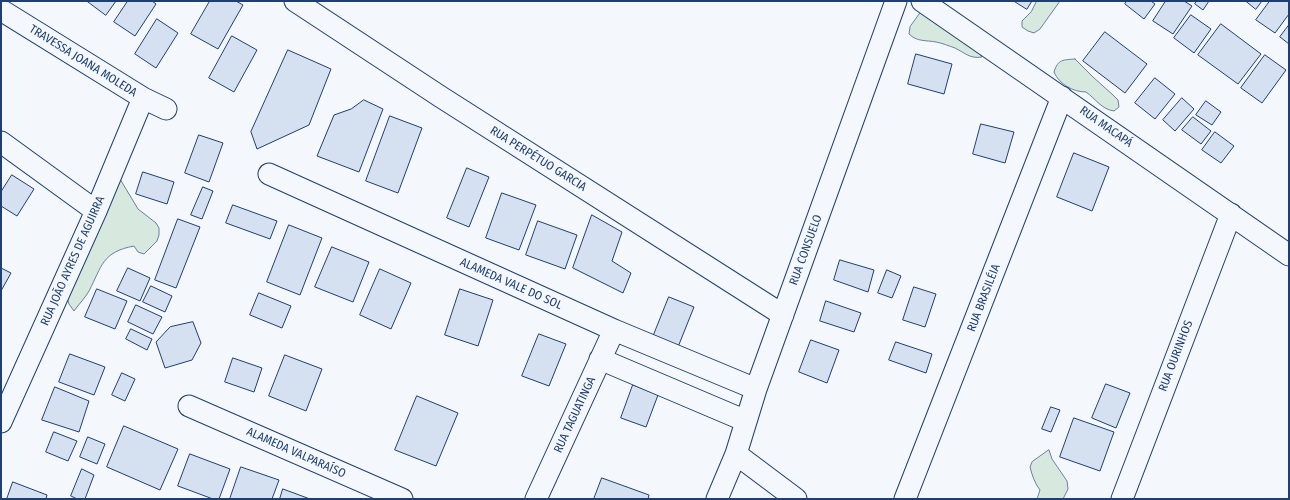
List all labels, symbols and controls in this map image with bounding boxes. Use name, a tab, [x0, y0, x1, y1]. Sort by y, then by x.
street label: TRAVESSA JOANA MOLEDA	[27, 22, 139, 100]
street label: RUA MACAPÁ	[1077, 103, 1135, 151]
street label: RUA PERPÉTUO GARCIA	[487, 123, 589, 195]
street label: RUA JOÃO AYRES DE AGUIRRA	[38, 194, 108, 328]
street label: RUA CONSUELO	[787, 213, 825, 287]
street label: ALAMEDA VALE DO SOL	[458, 255, 564, 313]
street label: RUA BRASILÉIA	[964, 262, 1004, 334]
street label: RUA OURINHOS	[1156, 318, 1196, 394]
street label: RUA TAGUATINGA	[551, 375, 599, 455]
street label: ALAMEDA VALPARAÍSO	[244, 425, 348, 481]

